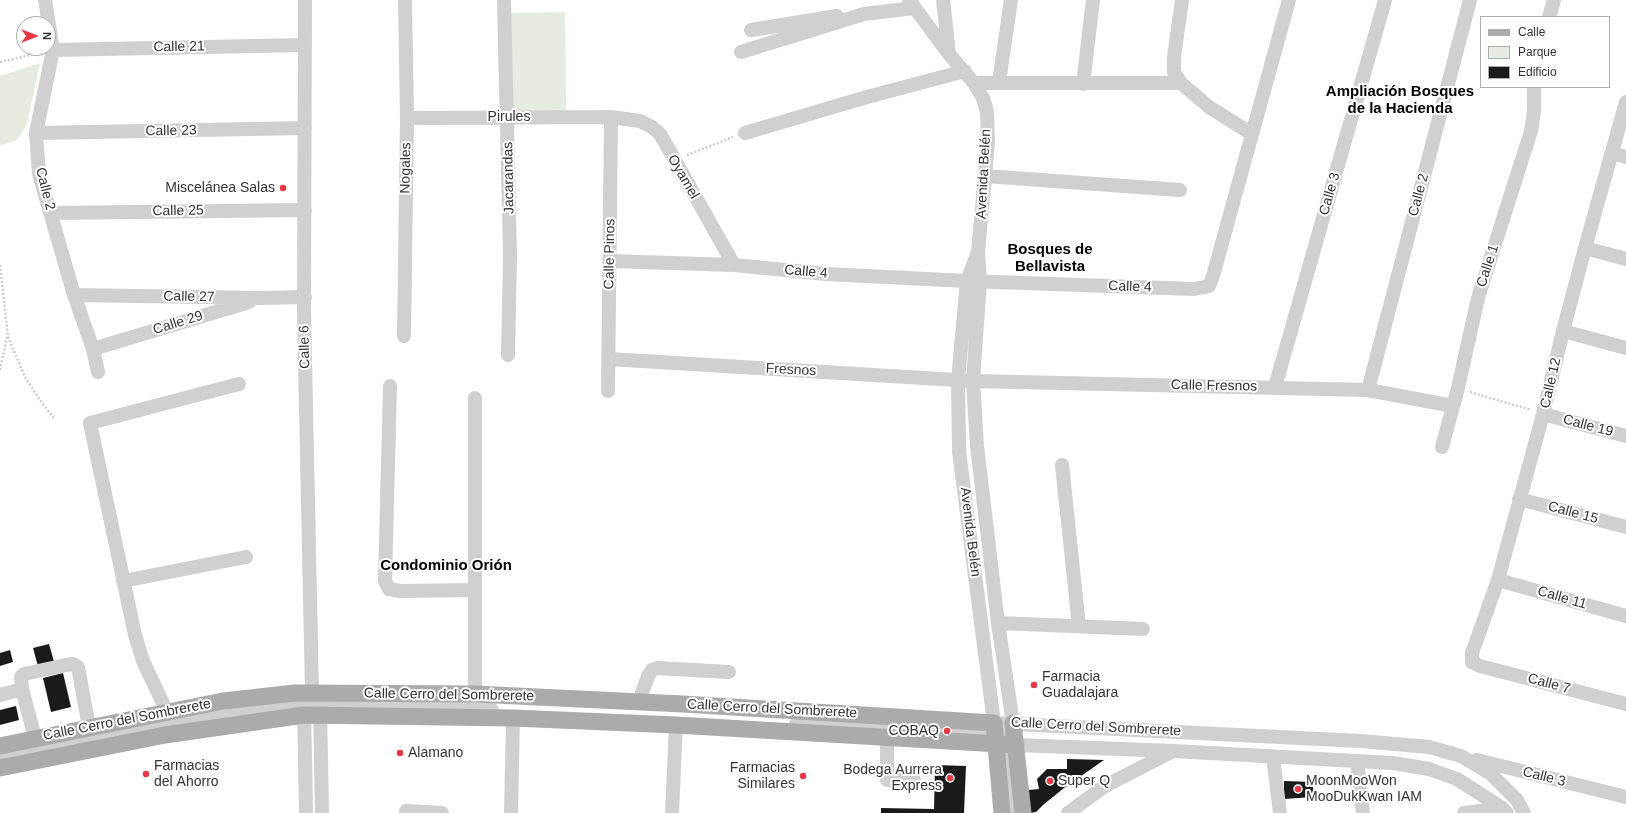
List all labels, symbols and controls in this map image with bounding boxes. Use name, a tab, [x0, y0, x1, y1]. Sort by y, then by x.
north arrow	[16, 16, 56, 56]
legend	[1480, 16, 1610, 88]
text: Calle	[1518, 25, 1545, 39]
text: N	[41, 32, 53, 40]
street label: Calle 21	[153, 38, 205, 56]
text: Parque	[1518, 45, 1557, 59]
text: Edificio	[1518, 65, 1557, 79]
district label: Ampliación Bosques de la Hacienda	[1326, 83, 1474, 118]
street label: Pirules	[488, 109, 530, 125]
street label: Calle 23	[145, 122, 197, 140]
street label: Avenida Belén	[973, 129, 995, 219]
street label: Nogales	[397, 142, 415, 194]
street label: Jacarandas	[500, 142, 518, 214]
street label: Oyamel	[664, 152, 702, 202]
street label: Calle 2	[32, 166, 58, 212]
street label: Calle 3	[1316, 171, 1344, 217]
street label: Calle 2	[1405, 172, 1433, 218]
place label: Miscelánea Salas	[165, 180, 275, 196]
marker: Miscelánea Salas	[278, 183, 288, 193]
street label: Calle 25	[152, 202, 204, 220]
street label: Calle Pinos	[601, 218, 619, 290]
district label: Bosques de Bellavista	[1007, 241, 1093, 276]
street label: Calle 1	[1473, 243, 1503, 289]
street label: Calle 4	[784, 262, 828, 282]
street label: Calle 4	[1108, 278, 1152, 296]
street label: Calle 27	[163, 288, 215, 306]
street label: Calle 29	[151, 307, 205, 339]
street label: Calle 6	[296, 325, 314, 369]
street label: Calle 12	[1537, 356, 1565, 410]
street label: Fresnos	[765, 360, 817, 380]
street label: Calle Fresnos	[1171, 377, 1257, 395]
street label: Calle 19	[1561, 411, 1615, 441]
street label: Avenida Belén	[956, 486, 984, 578]
street label: Calle 15	[1546, 498, 1600, 528]
district label: Condominio Orión	[380, 557, 512, 575]
street label: Calle 11	[1535, 583, 1589, 613]
place label: Farmacia Guadalajara	[1042, 669, 1118, 702]
street label: Calle 7	[1526, 670, 1572, 698]
marker: Farmacia Guadalajara	[1029, 680, 1039, 690]
street label: Calle Cerro del Sombrerete	[364, 685, 534, 705]
street label: Calle Cerro del Sombrerete	[42, 695, 212, 745]
street label: Calle Cerro del Sombrerete	[686, 696, 858, 722]
street label: Calle Cerro del Sombrerete	[1010, 714, 1182, 740]
place label: COBAQ	[888, 723, 939, 739]
marker: COBAQ	[942, 726, 952, 736]
place label: Alamano	[408, 745, 463, 761]
marker: Alamano	[395, 748, 405, 758]
place label: Farmacias del Ahorro	[154, 758, 219, 790]
place label: Farmacias Similares	[730, 760, 795, 792]
place label: Bodega Aurrera Express	[843, 762, 942, 794]
street label: Calle 3	[1521, 764, 1567, 790]
marker: Farmacias del Ahorro	[141, 769, 151, 779]
marker: Farmacias Similares	[798, 771, 808, 781]
marker: Bodega Aurrera Express	[945, 773, 955, 783]
place label: Super Q	[1058, 773, 1110, 789]
place label: MoonMooWon MooDukKwan IAM	[1306, 773, 1422, 806]
marker: Super Q	[1045, 776, 1055, 786]
marker: MoonMooWon MooDukKwan IAM	[1293, 784, 1303, 794]

